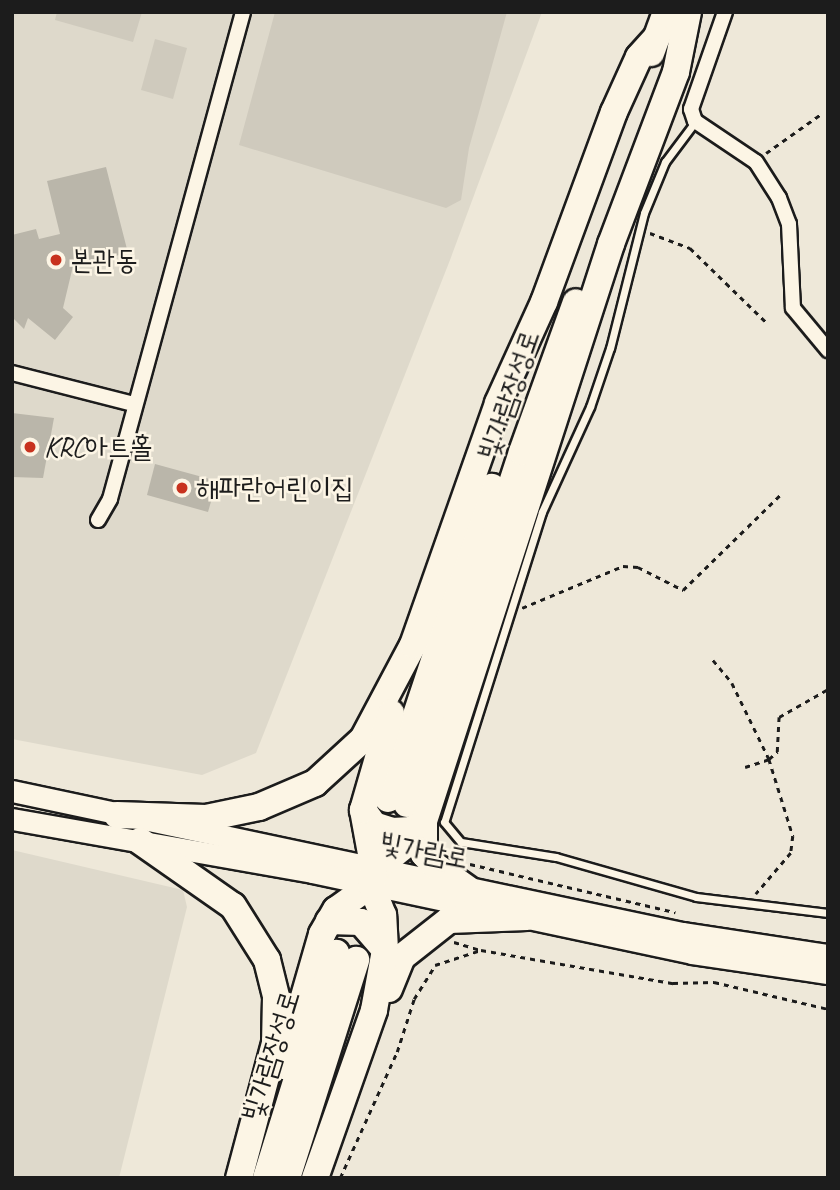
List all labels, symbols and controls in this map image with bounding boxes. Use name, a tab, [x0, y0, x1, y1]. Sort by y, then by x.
place label: 본관동	[70, 243, 138, 277]
marker: 본관동	[48, 252, 64, 268]
street label: 빛가람장성로	[471, 326, 547, 464]
place label: KRC아트홀	[44, 430, 153, 464]
marker: KRC아트홀	[22, 439, 38, 455]
place label: 해파란어린이집	[196, 471, 354, 505]
marker: 해파란어린이집	[174, 480, 190, 496]
street label: 빛가람로	[377, 826, 471, 876]
street label: 빛가람장성로	[235, 986, 307, 1126]

